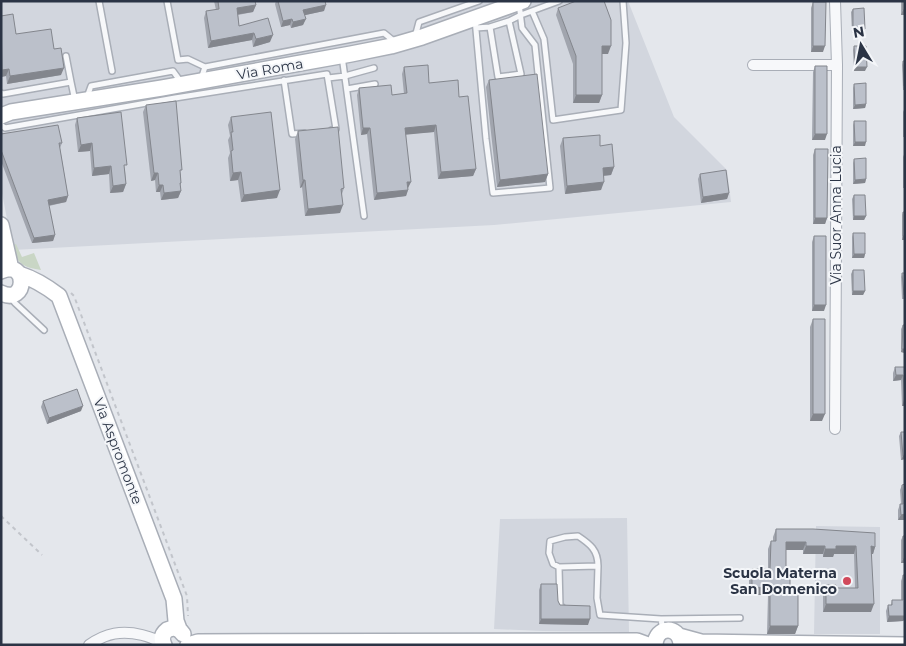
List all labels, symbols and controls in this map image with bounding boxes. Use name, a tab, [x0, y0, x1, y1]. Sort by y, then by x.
north arrow	[836, 20, 886, 70]
text: N	[852, 22, 866, 42]
street label: Via Roma	[235, 54, 305, 84]
street label: Via Suor Anna Lucia	[827, 145, 845, 285]
street label: Via Aspromonte	[89, 395, 147, 507]
place label: Scuola Materna San Domenico	[723, 564, 837, 598]
marker: Scuola Materna San Domenico	[841, 575, 853, 587]

